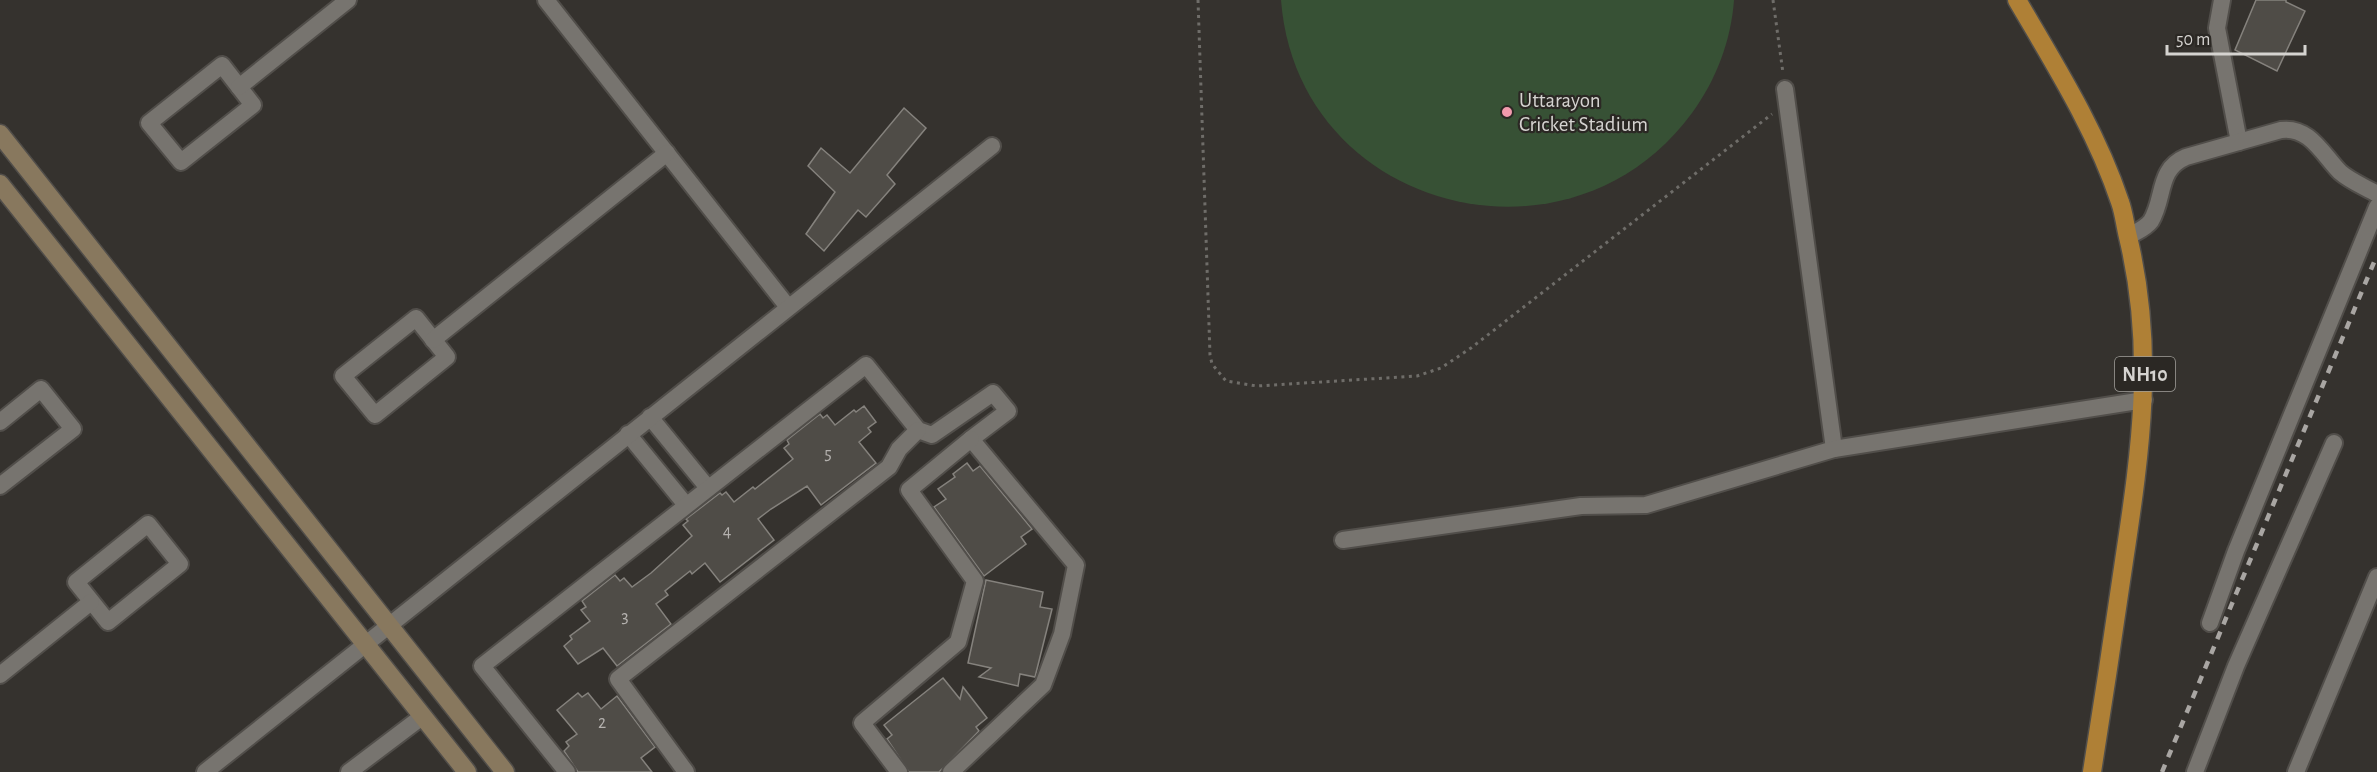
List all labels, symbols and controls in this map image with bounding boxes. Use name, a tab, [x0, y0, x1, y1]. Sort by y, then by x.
scale bar	[2167, 18, 2305, 56]
text: 50 m	[2176, 31, 2210, 49]
place label: Uttarayon Cricket Stadium	[1519, 90, 1648, 135]
marker: Uttarayon Cricket Stadium	[1500, 105, 1514, 119]
road number: NH10	[2115, 357, 2175, 391]
house number: 5	[824, 445, 832, 463]
house number: 4	[723, 523, 732, 541]
house number: 3	[621, 608, 629, 626]
house number: 2	[598, 714, 606, 732]

